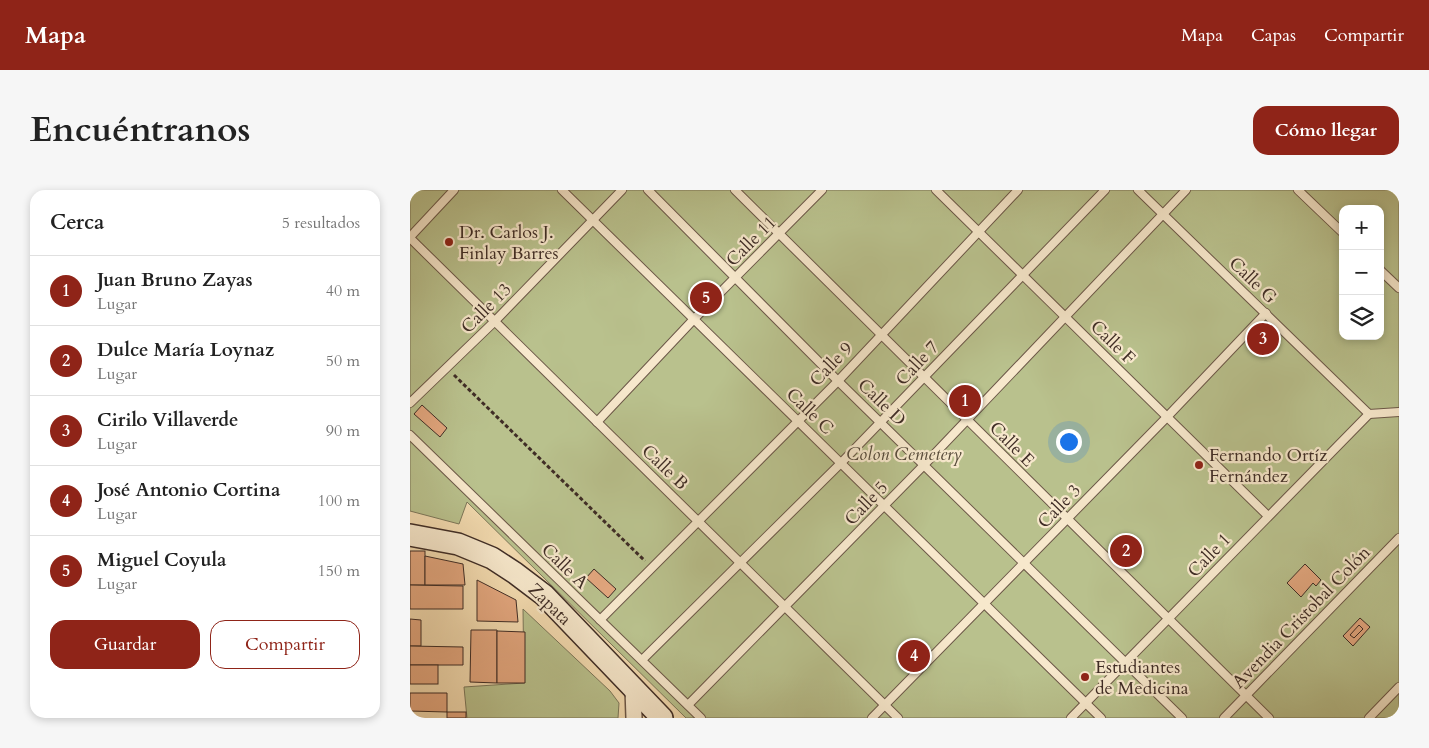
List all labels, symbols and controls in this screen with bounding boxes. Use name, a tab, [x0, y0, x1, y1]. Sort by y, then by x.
text: Mapa	[25, 19, 86, 52]
text: Mapa	[1181, 23, 1223, 48]
text: Capas	[1251, 23, 1296, 48]
text: Compartir	[1324, 23, 1404, 48]
text: Encuéntranos	[30, 106, 251, 154]
button: Cómo llegar	[1253, 106, 1399, 155]
map controls	[1339, 205, 1384, 340]
button: +	[1339, 205, 1384, 250]
text: Cerca	[50, 208, 104, 237]
street label: Calle 11	[721, 211, 782, 272]
text: 5 resultados	[282, 212, 360, 234]
place label: Dr. Carlos J. Finlay Barres	[459, 220, 559, 266]
marker: Dr. Carlos J. Finlay Barres	[443, 236, 455, 248]
button: −	[1339, 250, 1384, 295]
street label: Calle G	[1223, 251, 1282, 309]
text: Juan Bruno Zayas	[97, 267, 252, 293]
street label: Calle 13	[456, 278, 517, 339]
pin: 5	[690, 279, 722, 317]
text: 1	[62, 280, 70, 302]
text: 40 m	[326, 280, 360, 302]
text: Lugar	[97, 293, 137, 315]
button: layers	[1339, 295, 1384, 340]
street label: Calle F	[1085, 315, 1141, 370]
pin: 3	[1247, 320, 1279, 358]
street label: Calle 7	[890, 335, 945, 391]
text: Dulce María Loynaz	[97, 337, 274, 363]
street label: Calle 9	[804, 337, 859, 392]
text: 2	[62, 350, 70, 372]
text: 50 m	[326, 350, 360, 372]
text: Lugar	[97, 363, 137, 385]
street label: Calle D	[852, 373, 911, 432]
street label: Calle C	[780, 382, 839, 440]
pin: 1	[949, 382, 981, 420]
text: Cirilo Villaverde	[97, 407, 238, 433]
street label: Calle E	[983, 416, 1040, 473]
text: 3	[62, 420, 70, 442]
text: 90 m	[326, 420, 360, 442]
your location	[1056, 429, 1082, 455]
text: Lugar	[97, 433, 137, 455]
street label: Calle B	[636, 439, 693, 496]
park label: Colon Cemetery	[846, 442, 962, 467]
place label: Fernando Ortíz Fernández	[1209, 443, 1327, 489]
marker: Fernando Ortíz Fernández	[1193, 459, 1205, 471]
street label: Calle 5	[839, 476, 894, 531]
text: José Antonio Cortina	[97, 477, 280, 503]
street label: Calle 3	[1032, 479, 1087, 534]
text: 4	[62, 490, 70, 512]
text: 100 m	[318, 490, 360, 512]
text: Lugar	[97, 503, 137, 525]
street label: Calle 1	[1182, 528, 1237, 583]
pin: 2	[1110, 532, 1142, 570]
street label: Calle A	[536, 538, 594, 595]
street label: Avendia Cristobal Colón	[1227, 540, 1377, 694]
text: Miguel Coyula	[97, 547, 227, 573]
text: 5	[62, 560, 70, 582]
text: 150 m	[318, 560, 360, 582]
text: Lugar	[97, 573, 137, 595]
street label: Zapata	[522, 578, 577, 631]
button: Guardar	[50, 620, 200, 669]
button: Compartir	[210, 620, 360, 669]
pin: 4	[898, 637, 930, 675]
place label: Estudiantes de Medicina	[1095, 655, 1189, 701]
marker: Estudiantes de Medicina	[1079, 671, 1091, 683]

